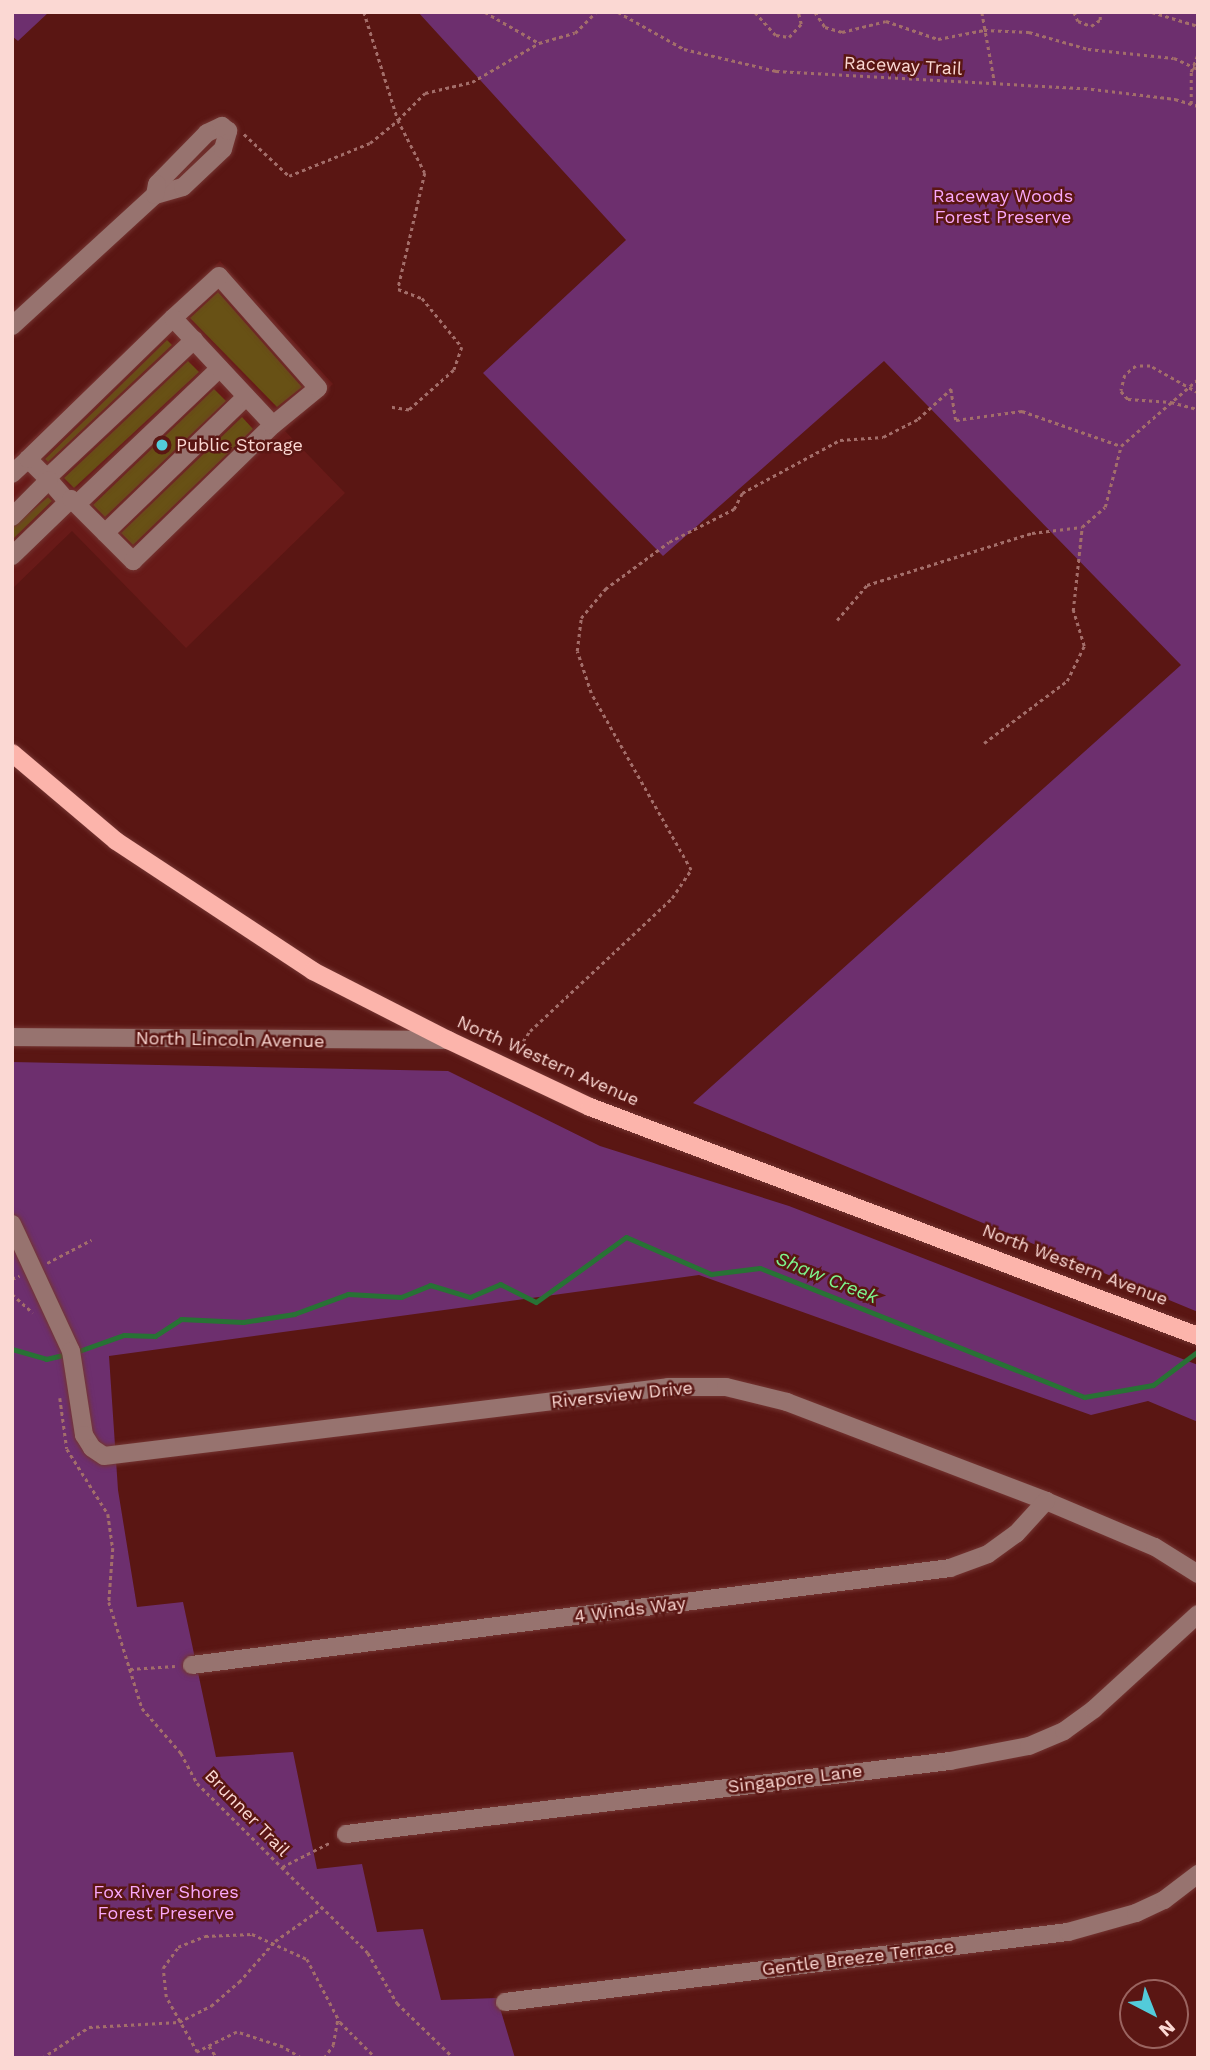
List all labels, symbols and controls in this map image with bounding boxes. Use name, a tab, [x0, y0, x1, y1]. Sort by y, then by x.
street label: Raceway Trail	[843, 52, 963, 80]
park label: Raceway Woods Forest Preserve	[932, 186, 1074, 228]
place label: Public Storage	[176, 434, 303, 456]
marker: Public Storage	[154, 437, 170, 453]
street label: North Western Avenue	[453, 1011, 643, 1111]
street label: North Lincoln Avenue	[135, 1028, 325, 1052]
street label: North Western Avenue	[979, 1219, 1171, 1311]
water label: Shaw Creek	[772, 1247, 882, 1309]
street label: Riversview Drive	[550, 1377, 694, 1413]
street label: 4 Winds Way	[573, 1592, 687, 1628]
street label: Singapore Lane	[727, 1760, 863, 1798]
street label: Brunner Trail	[200, 1765, 294, 1861]
park label: Fox River Shores Forest Preserve	[93, 1882, 239, 1924]
street label: Gentle Breeze Terrace	[760, 1935, 956, 1981]
north arrow	[1119, 1979, 1189, 2049]
text: N	[1154, 2015, 1180, 2042]

